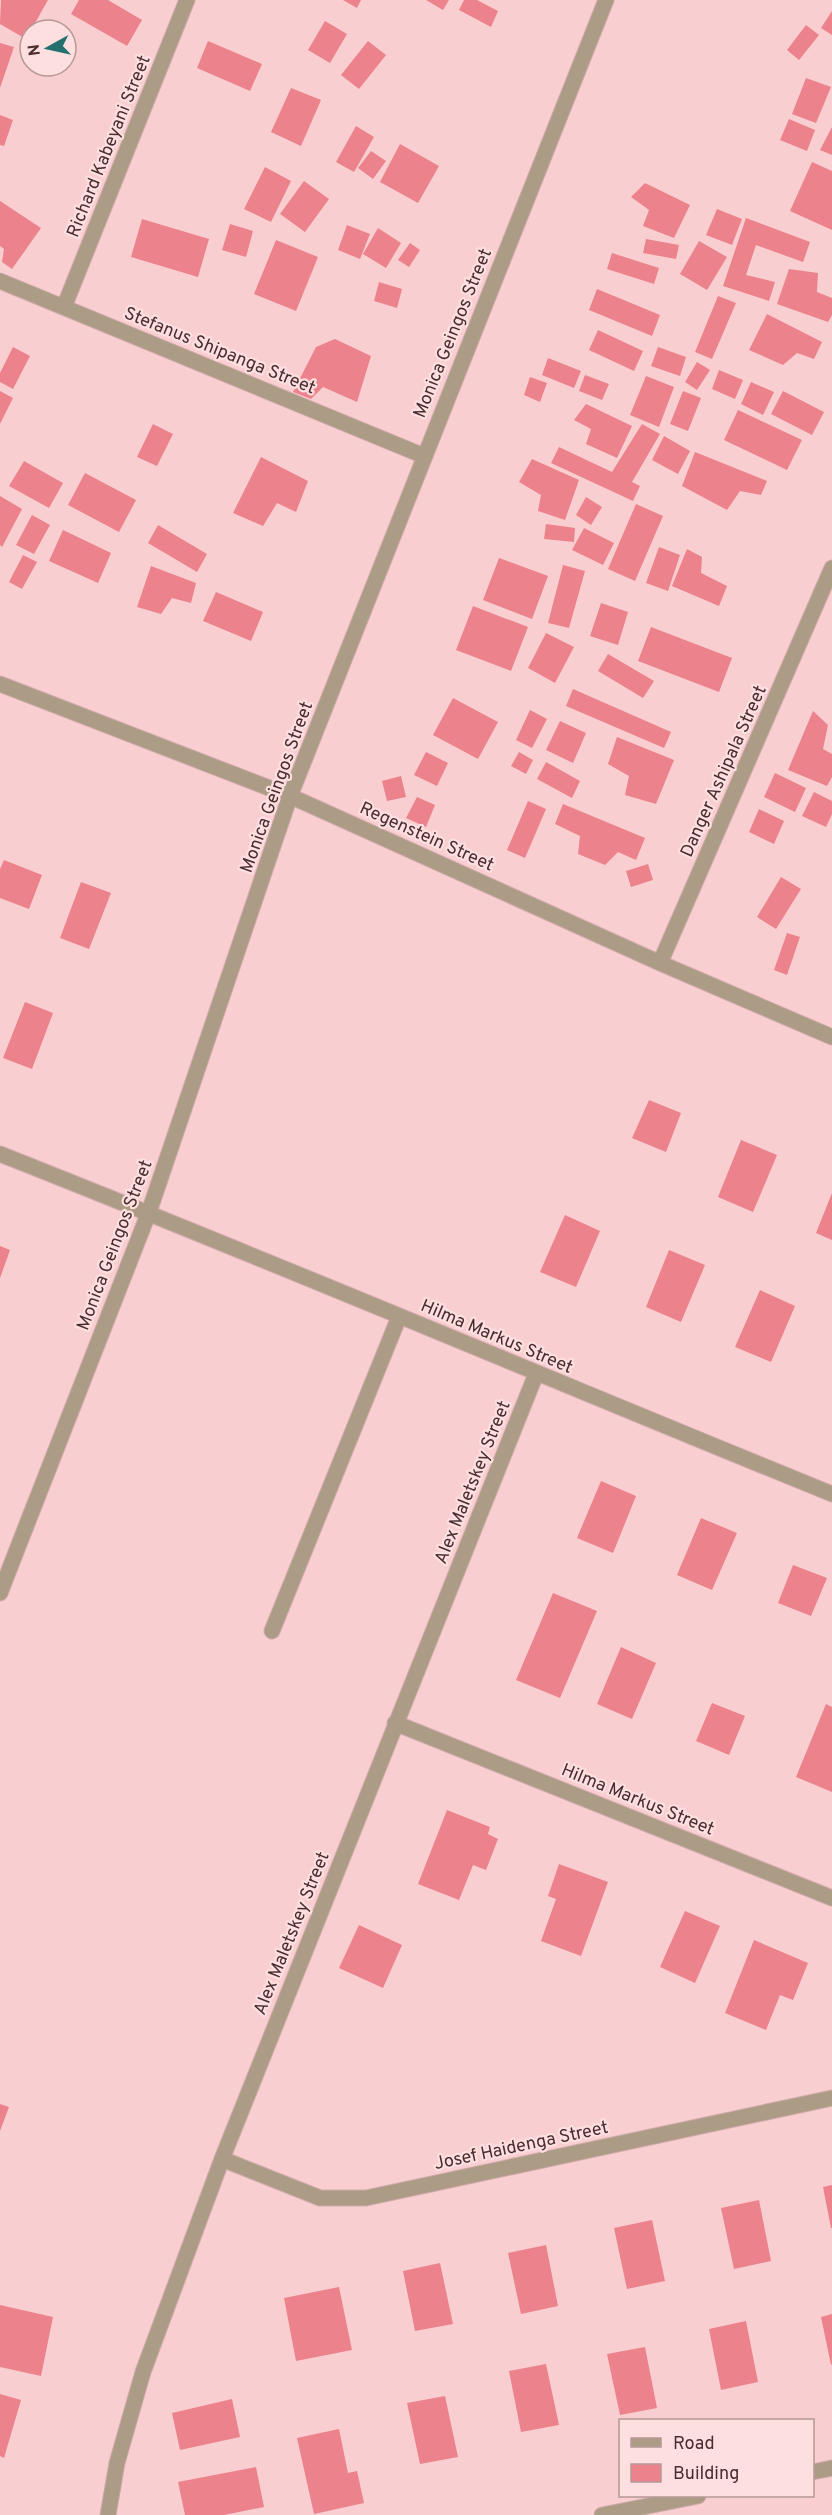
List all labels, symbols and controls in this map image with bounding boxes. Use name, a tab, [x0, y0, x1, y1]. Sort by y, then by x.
north arrow	[18, 18, 78, 78]
text: N	[24, 43, 46, 57]
street label: Richard Kabeyani Street	[62, 52, 156, 241]
street label: Monica Geingos Street	[409, 245, 498, 422]
street label: Stefanus Shipanga Street	[120, 302, 319, 400]
street label: Danger Ashipala Street	[676, 682, 773, 861]
street label: Monica Geingos Street	[236, 699, 319, 876]
street label: Regenstein Street	[356, 797, 497, 877]
street label: Monica Geingos Street	[72, 1157, 159, 1334]
street label: Hilma Markus Street	[417, 1295, 576, 1380]
street label: Alex Maletskey Street	[430, 1398, 517, 1568]
street label: Hilma Markus Street	[558, 1759, 717, 1842]
street label: Alex Maletskey Street	[249, 1849, 336, 2019]
street label: Josef Haidenga Street	[432, 2117, 611, 2176]
legend	[619, 2419, 814, 2497]
text: Road	[673, 2433, 715, 2456]
text: Building	[673, 2463, 739, 2486]

